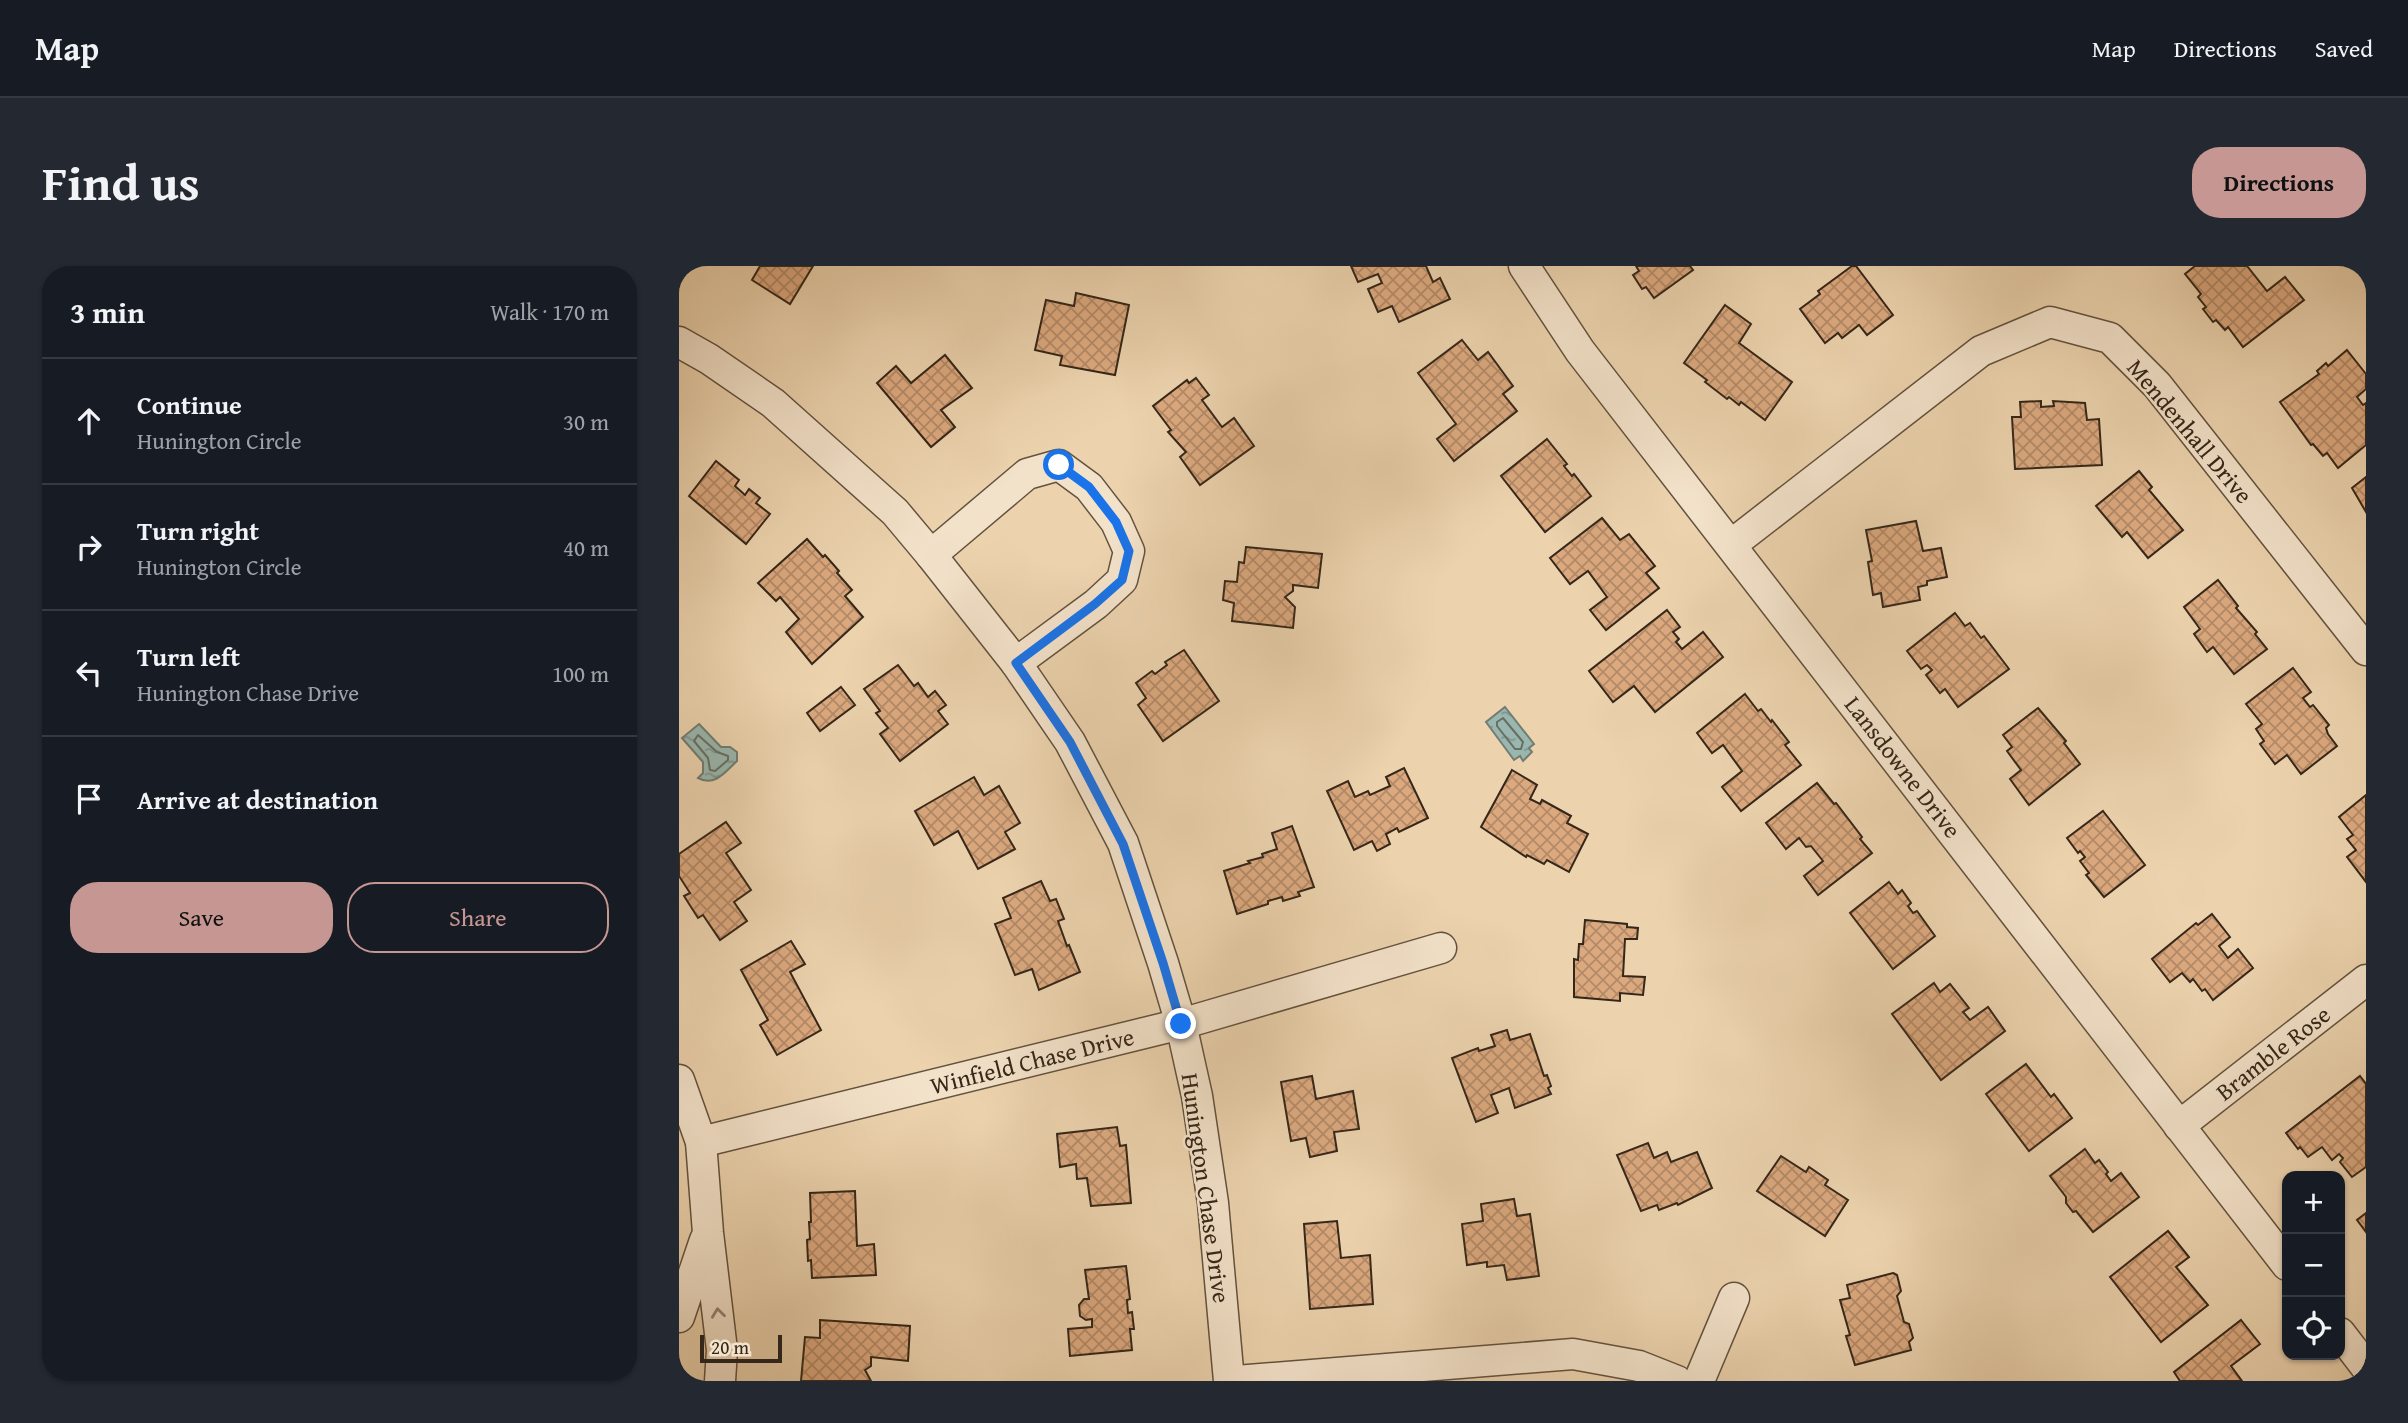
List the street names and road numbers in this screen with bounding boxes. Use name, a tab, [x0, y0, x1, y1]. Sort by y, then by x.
street label: Mendenhall Drive	[2119, 351, 2261, 511]
street label: Lansdowne Drive	[1836, 689, 1970, 845]
street label: Bramble Rose	[2208, 997, 2338, 1109]
street label: Winfield Chase Drive	[926, 1019, 1138, 1103]
street label: Hunington Chase Drive	[1173, 1071, 1239, 1305]

